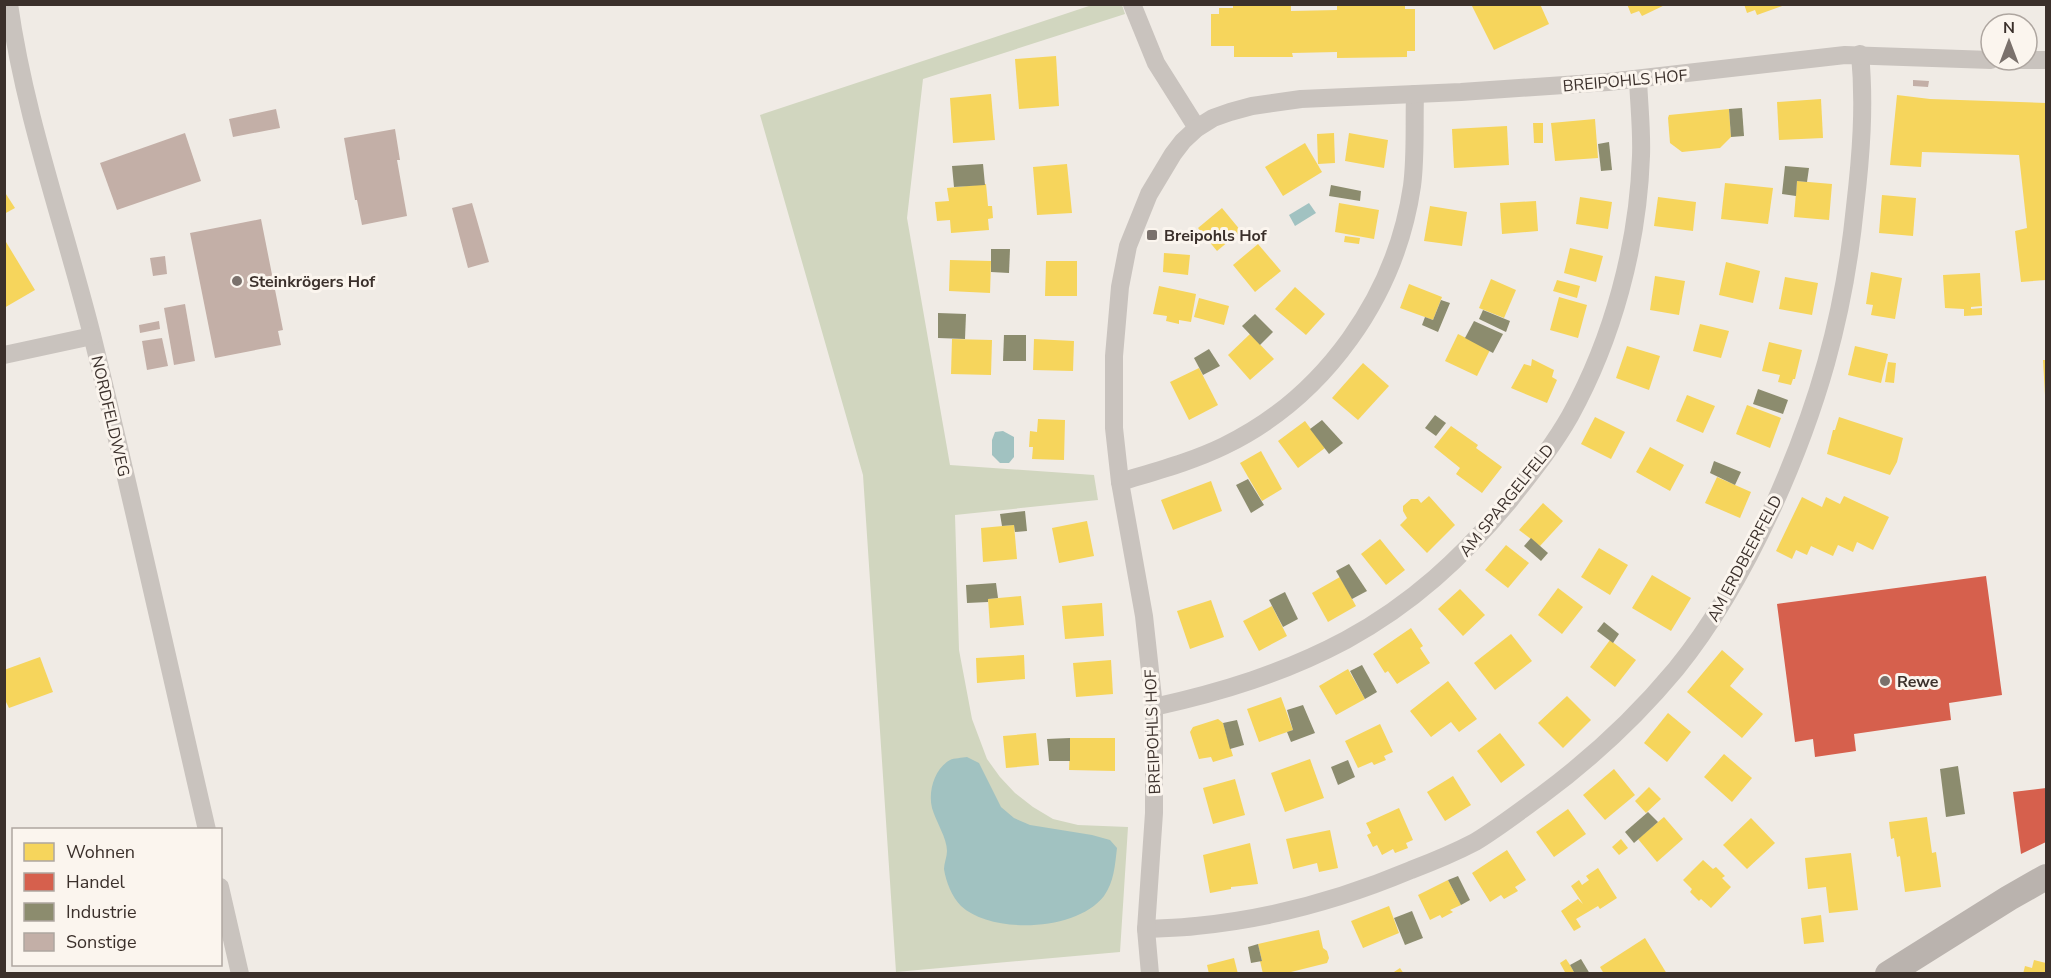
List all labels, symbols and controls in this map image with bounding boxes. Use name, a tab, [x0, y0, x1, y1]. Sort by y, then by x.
north arrow	[1979, 12, 2039, 72]
text: N	[2003, 17, 2015, 39]
street label: BREIPOHLS HOF	[1562, 65, 1689, 97]
place label: Breipohls Hof	[1164, 225, 1268, 247]
marker: Breipohls Hof	[1145, 228, 1159, 242]
place label: Steinkrögers Hof	[249, 271, 376, 293]
marker: Steinkrögers Hof	[230, 274, 244, 288]
street label: NORDFELDWEG	[85, 354, 135, 479]
street label: AM SPARGELFELD	[1455, 440, 1559, 562]
street label: AM ERDBEERFELD	[1702, 491, 1788, 626]
street label: BREIPOHLS HOF	[1140, 669, 1166, 795]
place label: Rewe	[1897, 671, 1939, 693]
marker: Rewe	[1878, 674, 1892, 688]
legend	[12, 828, 222, 966]
text: Wohnen	[66, 840, 135, 864]
text: Handel	[66, 870, 126, 894]
text: Industrie	[66, 900, 137, 924]
text: Sonstige	[66, 930, 136, 954]

